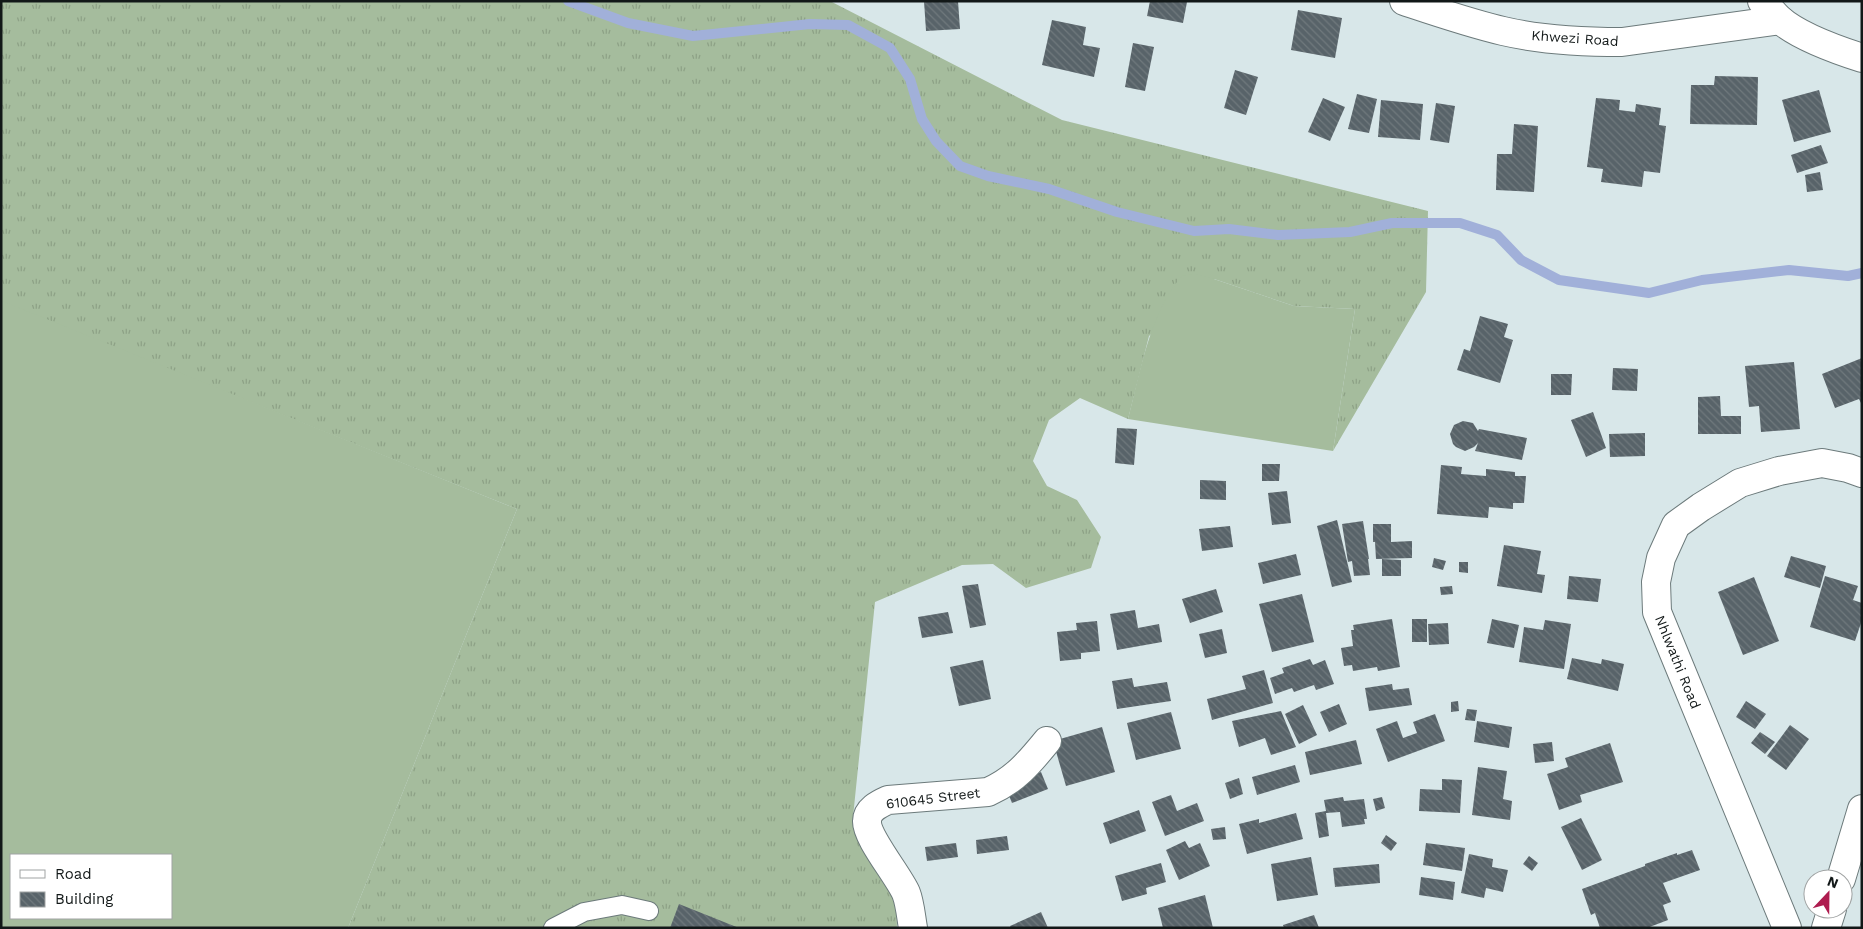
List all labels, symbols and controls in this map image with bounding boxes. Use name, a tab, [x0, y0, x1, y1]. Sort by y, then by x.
street label: Khwezi Road	[1531, 27, 1619, 49]
street label: Nhlwathi Road	[1652, 613, 1704, 711]
street label: 610645 Street	[885, 784, 981, 812]
legend	[10, 854, 172, 919]
text: Road	[55, 865, 92, 883]
north arrow	[1803, 869, 1853, 919]
text: N	[1825, 873, 1841, 891]
text: Building	[55, 890, 113, 908]

